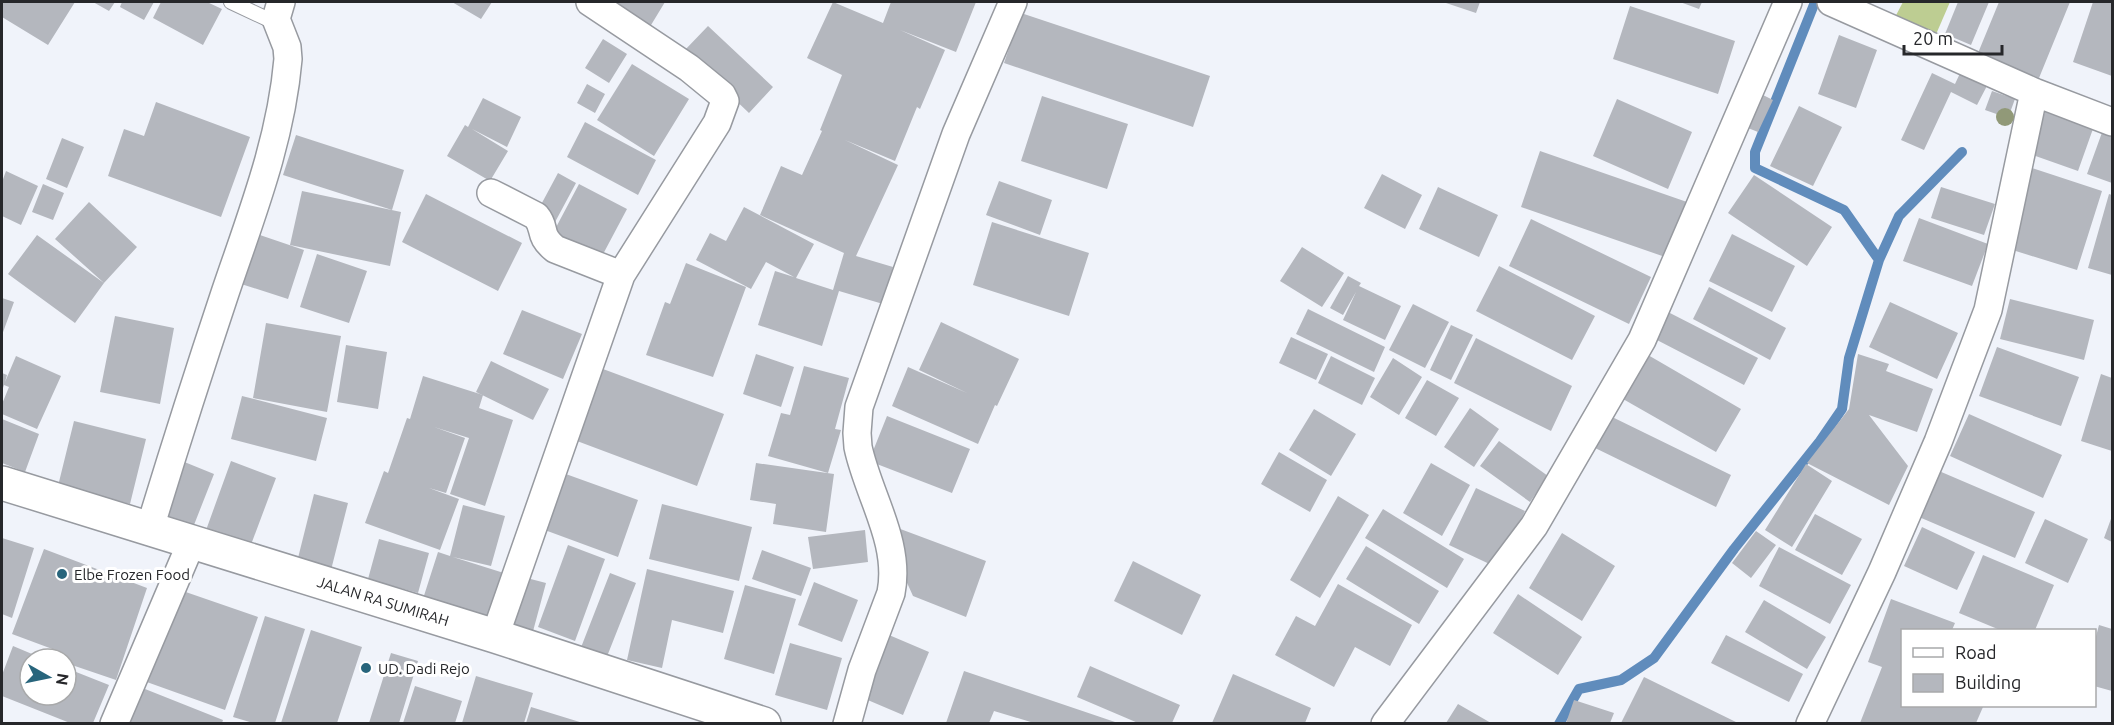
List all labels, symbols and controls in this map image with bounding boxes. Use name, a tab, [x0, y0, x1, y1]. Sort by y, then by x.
scale bar	[1904, 18, 2002, 56]
text: 20 m	[1913, 28, 1953, 48]
place label: Elbe Frozen Food	[74, 566, 190, 583]
marker: Elbe Frozen Food	[55, 567, 69, 581]
street label: JALAN RA SUMIRAH	[315, 573, 451, 629]
legend	[1901, 629, 2096, 707]
text: Road	[1955, 642, 1997, 662]
north arrow	[18, 647, 78, 707]
place label: UD. Dadi Rejo	[378, 660, 470, 677]
marker: UD. Dadi Rejo	[359, 661, 373, 675]
text: N	[53, 672, 73, 687]
text: Building	[1955, 672, 2021, 692]

